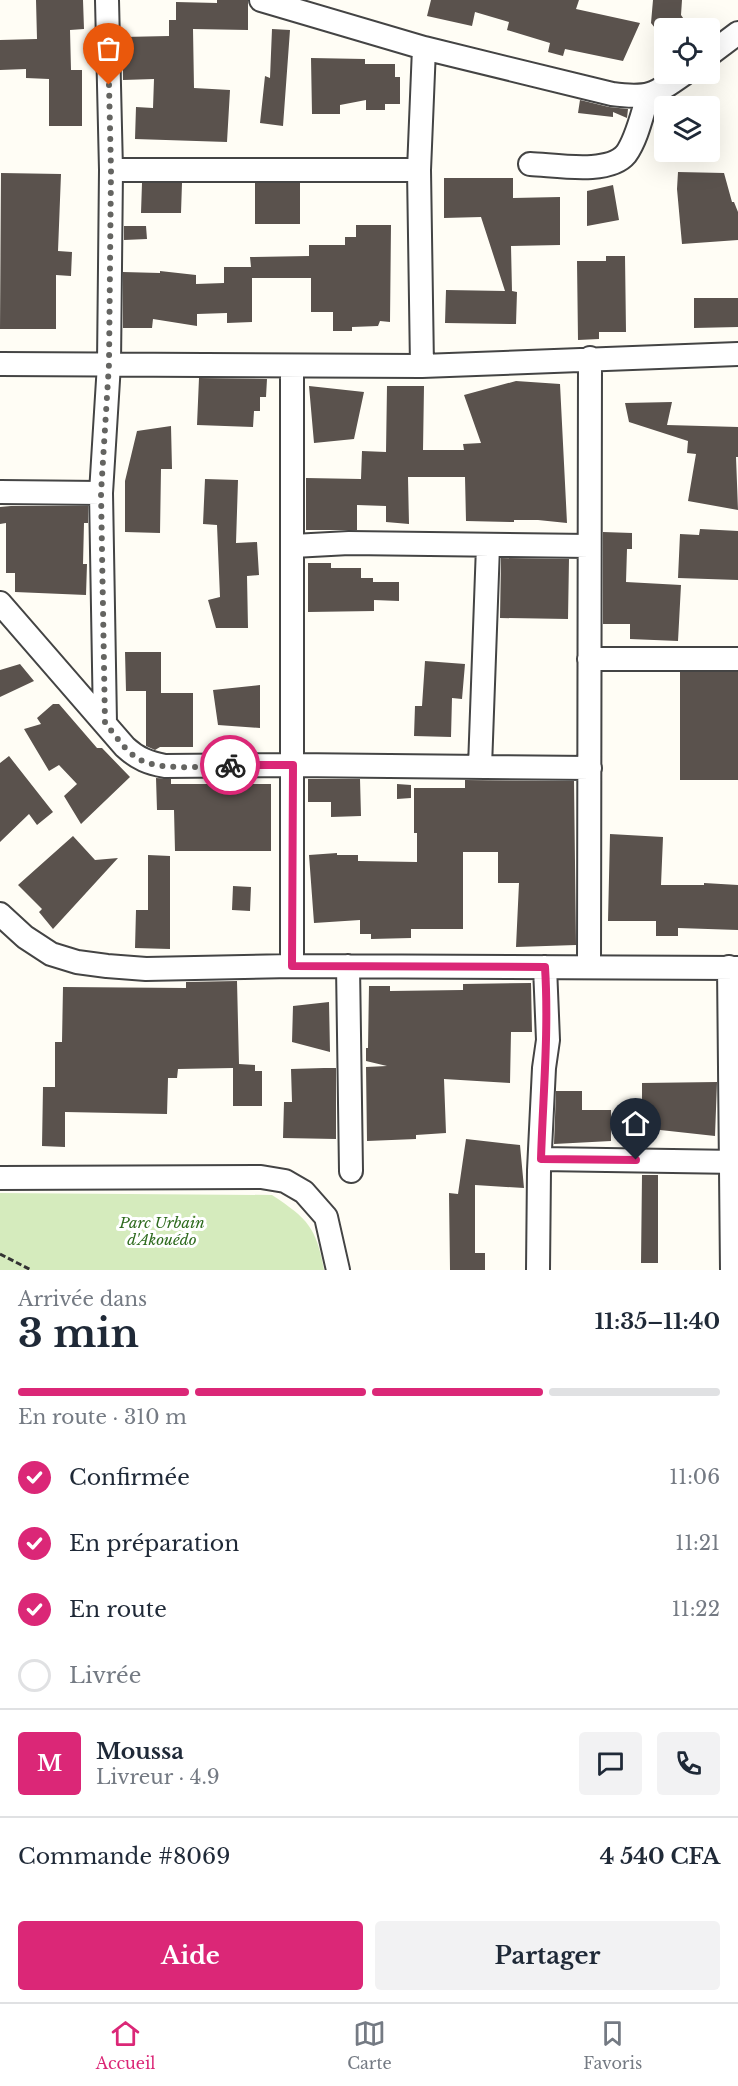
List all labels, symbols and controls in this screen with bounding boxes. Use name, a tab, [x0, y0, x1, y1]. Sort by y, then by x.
map controls	[654, 18, 720, 162]
button: locate	[654, 18, 720, 84]
pin	[83, 23, 134, 85]
icon: bag	[92, 32, 125, 65]
button: layers	[654, 96, 720, 162]
courier	[200, 735, 260, 795]
icon: bike	[214, 749, 247, 782]
pin	[610, 1098, 661, 1160]
icon: home	[619, 1107, 652, 1140]
park label: Parc Urbain d'Akouédo	[118, 1213, 205, 1249]
text: Arrivée dans	[18, 1287, 147, 1311]
text: 11:35–11:40	[595, 1308, 720, 1335]
text: 3 min	[18, 1309, 139, 1358]
text: En route · 310 m	[18, 1405, 187, 1429]
icon: check	[18, 1461, 51, 1494]
text: Confirmée	[69, 1464, 190, 1491]
text: 11:06	[669, 1465, 720, 1489]
icon: check	[18, 1527, 51, 1560]
text: En préparation	[69, 1530, 239, 1557]
text: 11:21	[675, 1531, 720, 1555]
icon: check	[18, 1593, 51, 1626]
text: En route	[69, 1596, 167, 1623]
text: 11:22	[672, 1597, 720, 1621]
text: Livrée	[69, 1662, 141, 1689]
button: chat	[579, 1732, 642, 1795]
button: phone	[657, 1732, 720, 1795]
text: Moussa	[96, 1738, 184, 1765]
text: M	[37, 1750, 62, 1777]
text: Livreur · 4.9	[96, 1765, 220, 1789]
text: Commande #8069	[18, 1843, 230, 1870]
text: 4 540 CFA	[600, 1843, 720, 1870]
button: Aide	[18, 1921, 363, 1990]
button: Partager	[375, 1921, 720, 1990]
tab: Accueil	[96, 2017, 156, 2073]
tab: Carte	[347, 2017, 392, 2073]
tab: Favoris	[583, 2017, 642, 2073]

